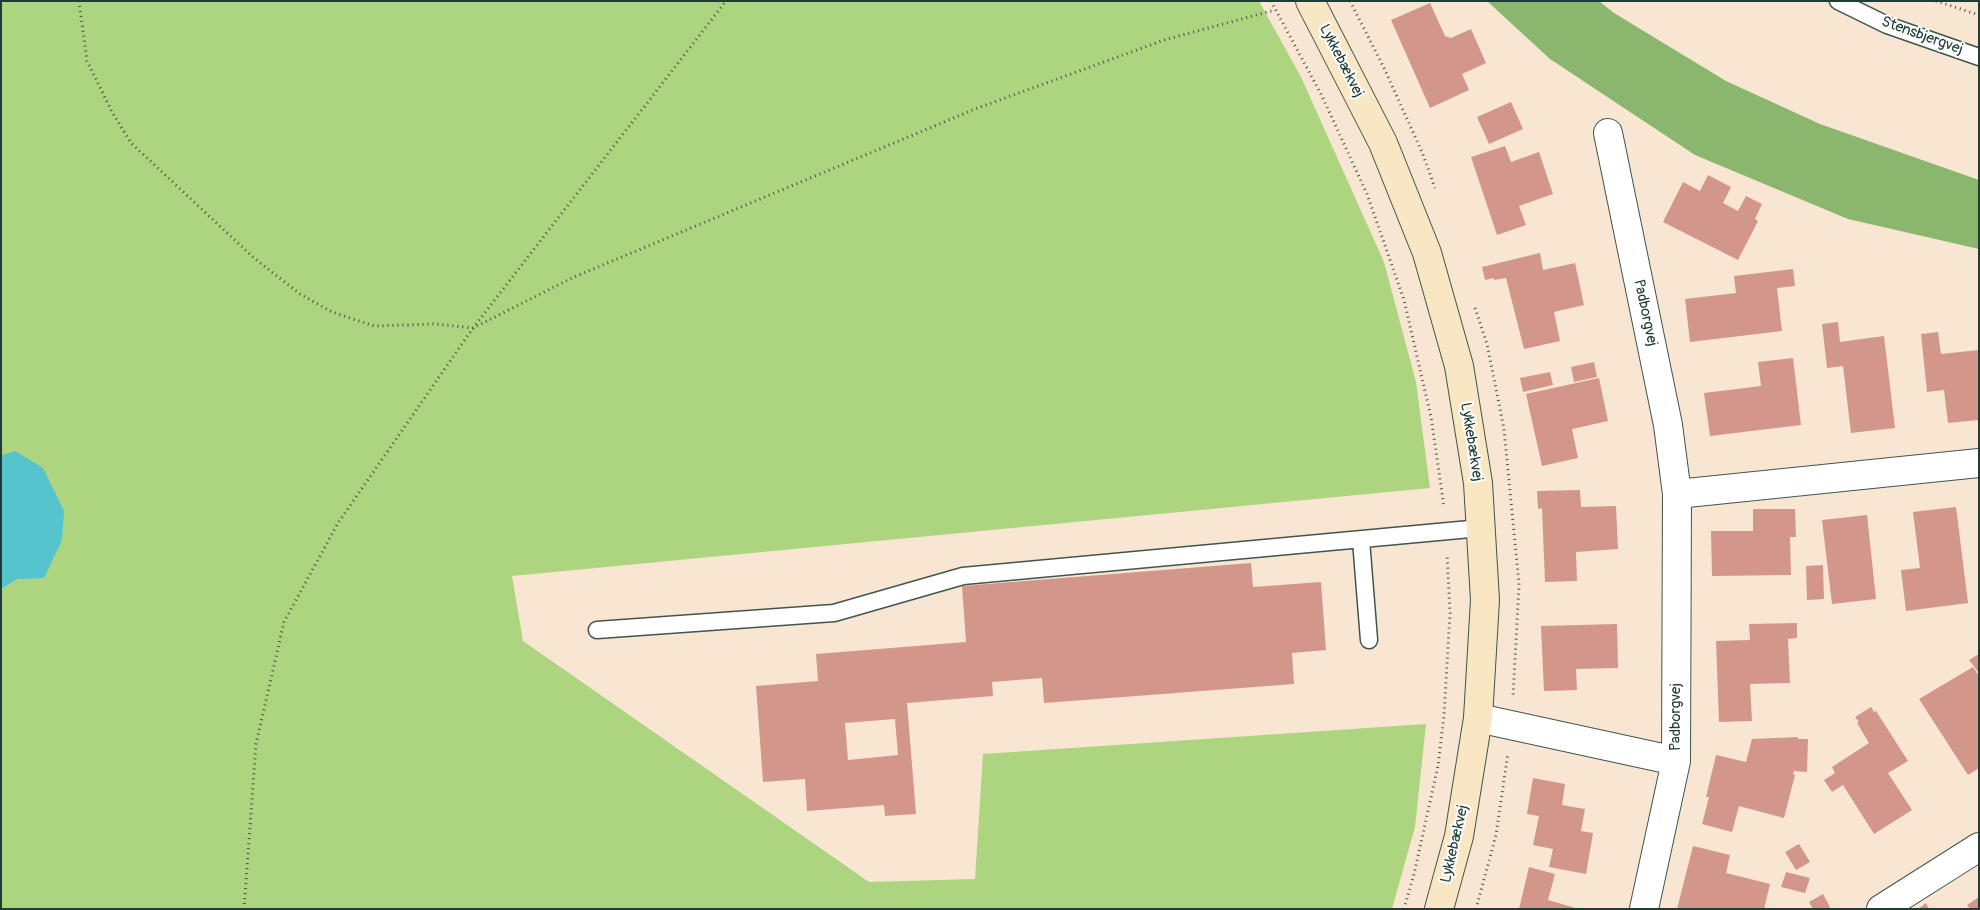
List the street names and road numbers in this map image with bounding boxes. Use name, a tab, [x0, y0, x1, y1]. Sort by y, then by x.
street label: Stensbjergvej	[1879, 13, 1965, 59]
street label: Lykkebækvej	[1315, 21, 1367, 101]
street label: Padborgvej	[1629, 278, 1661, 348]
street label: Lykkebækvej	[1456, 401, 1486, 483]
street label: Padborgvej	[1667, 683, 1685, 751]
street label: Lykkebækvej	[1437, 803, 1473, 885]

